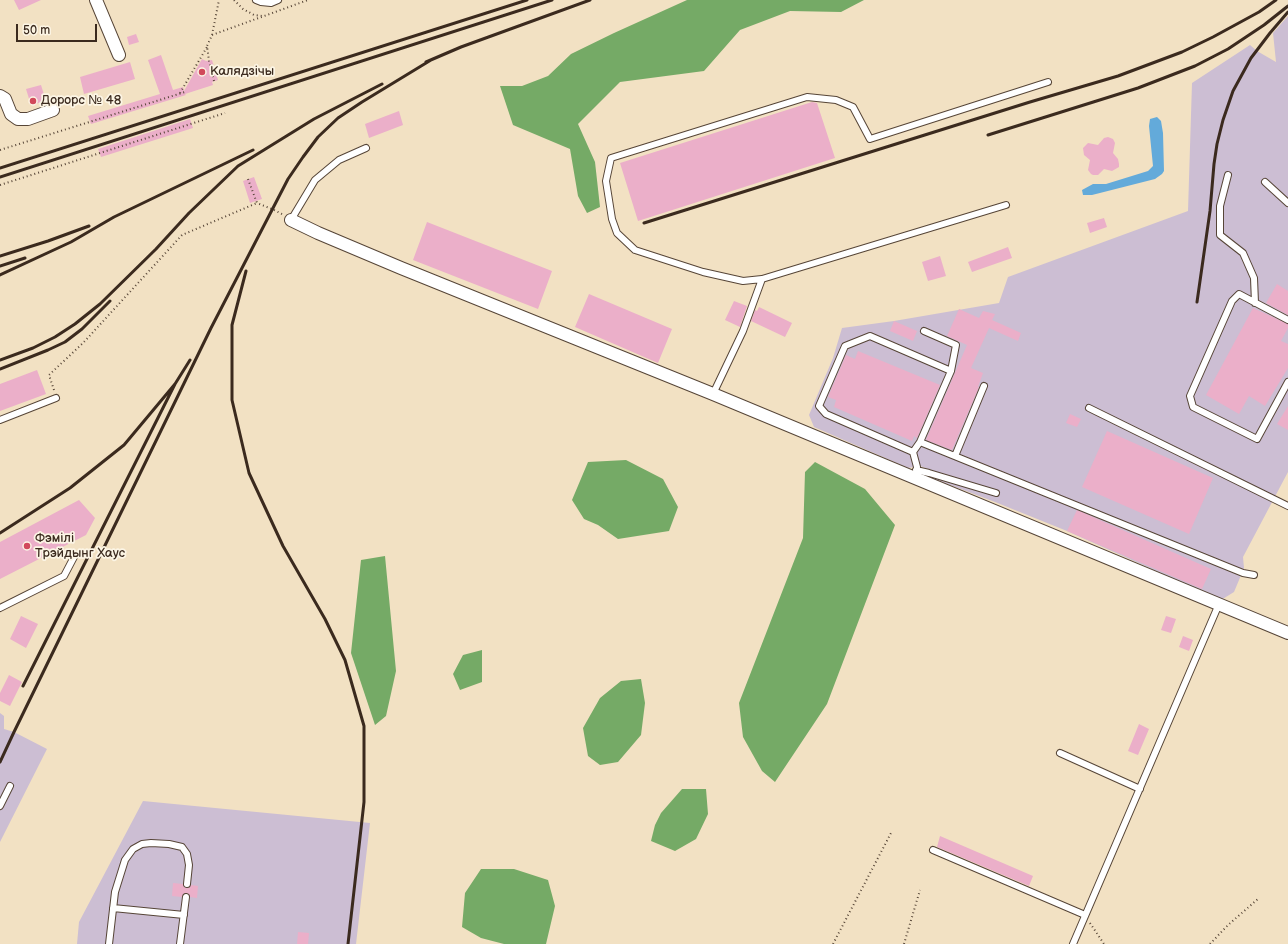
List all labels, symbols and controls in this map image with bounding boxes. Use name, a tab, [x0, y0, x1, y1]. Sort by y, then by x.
scale bar	[18, 16, 99, 42]
text: 50 m	[23, 23, 50, 38]
place label: Калядзічы	[210, 64, 274, 80]
marker: Калядзічы	[197, 67, 207, 77]
place label: Дорорс № 48	[41, 93, 121, 109]
marker: Дорорс № 48	[28, 96, 38, 106]
place label: Фэмілі Трэйдынг Хаус	[35, 531, 125, 562]
marker: Фэмілі Трэйдынг Хаус	[22, 541, 32, 551]

